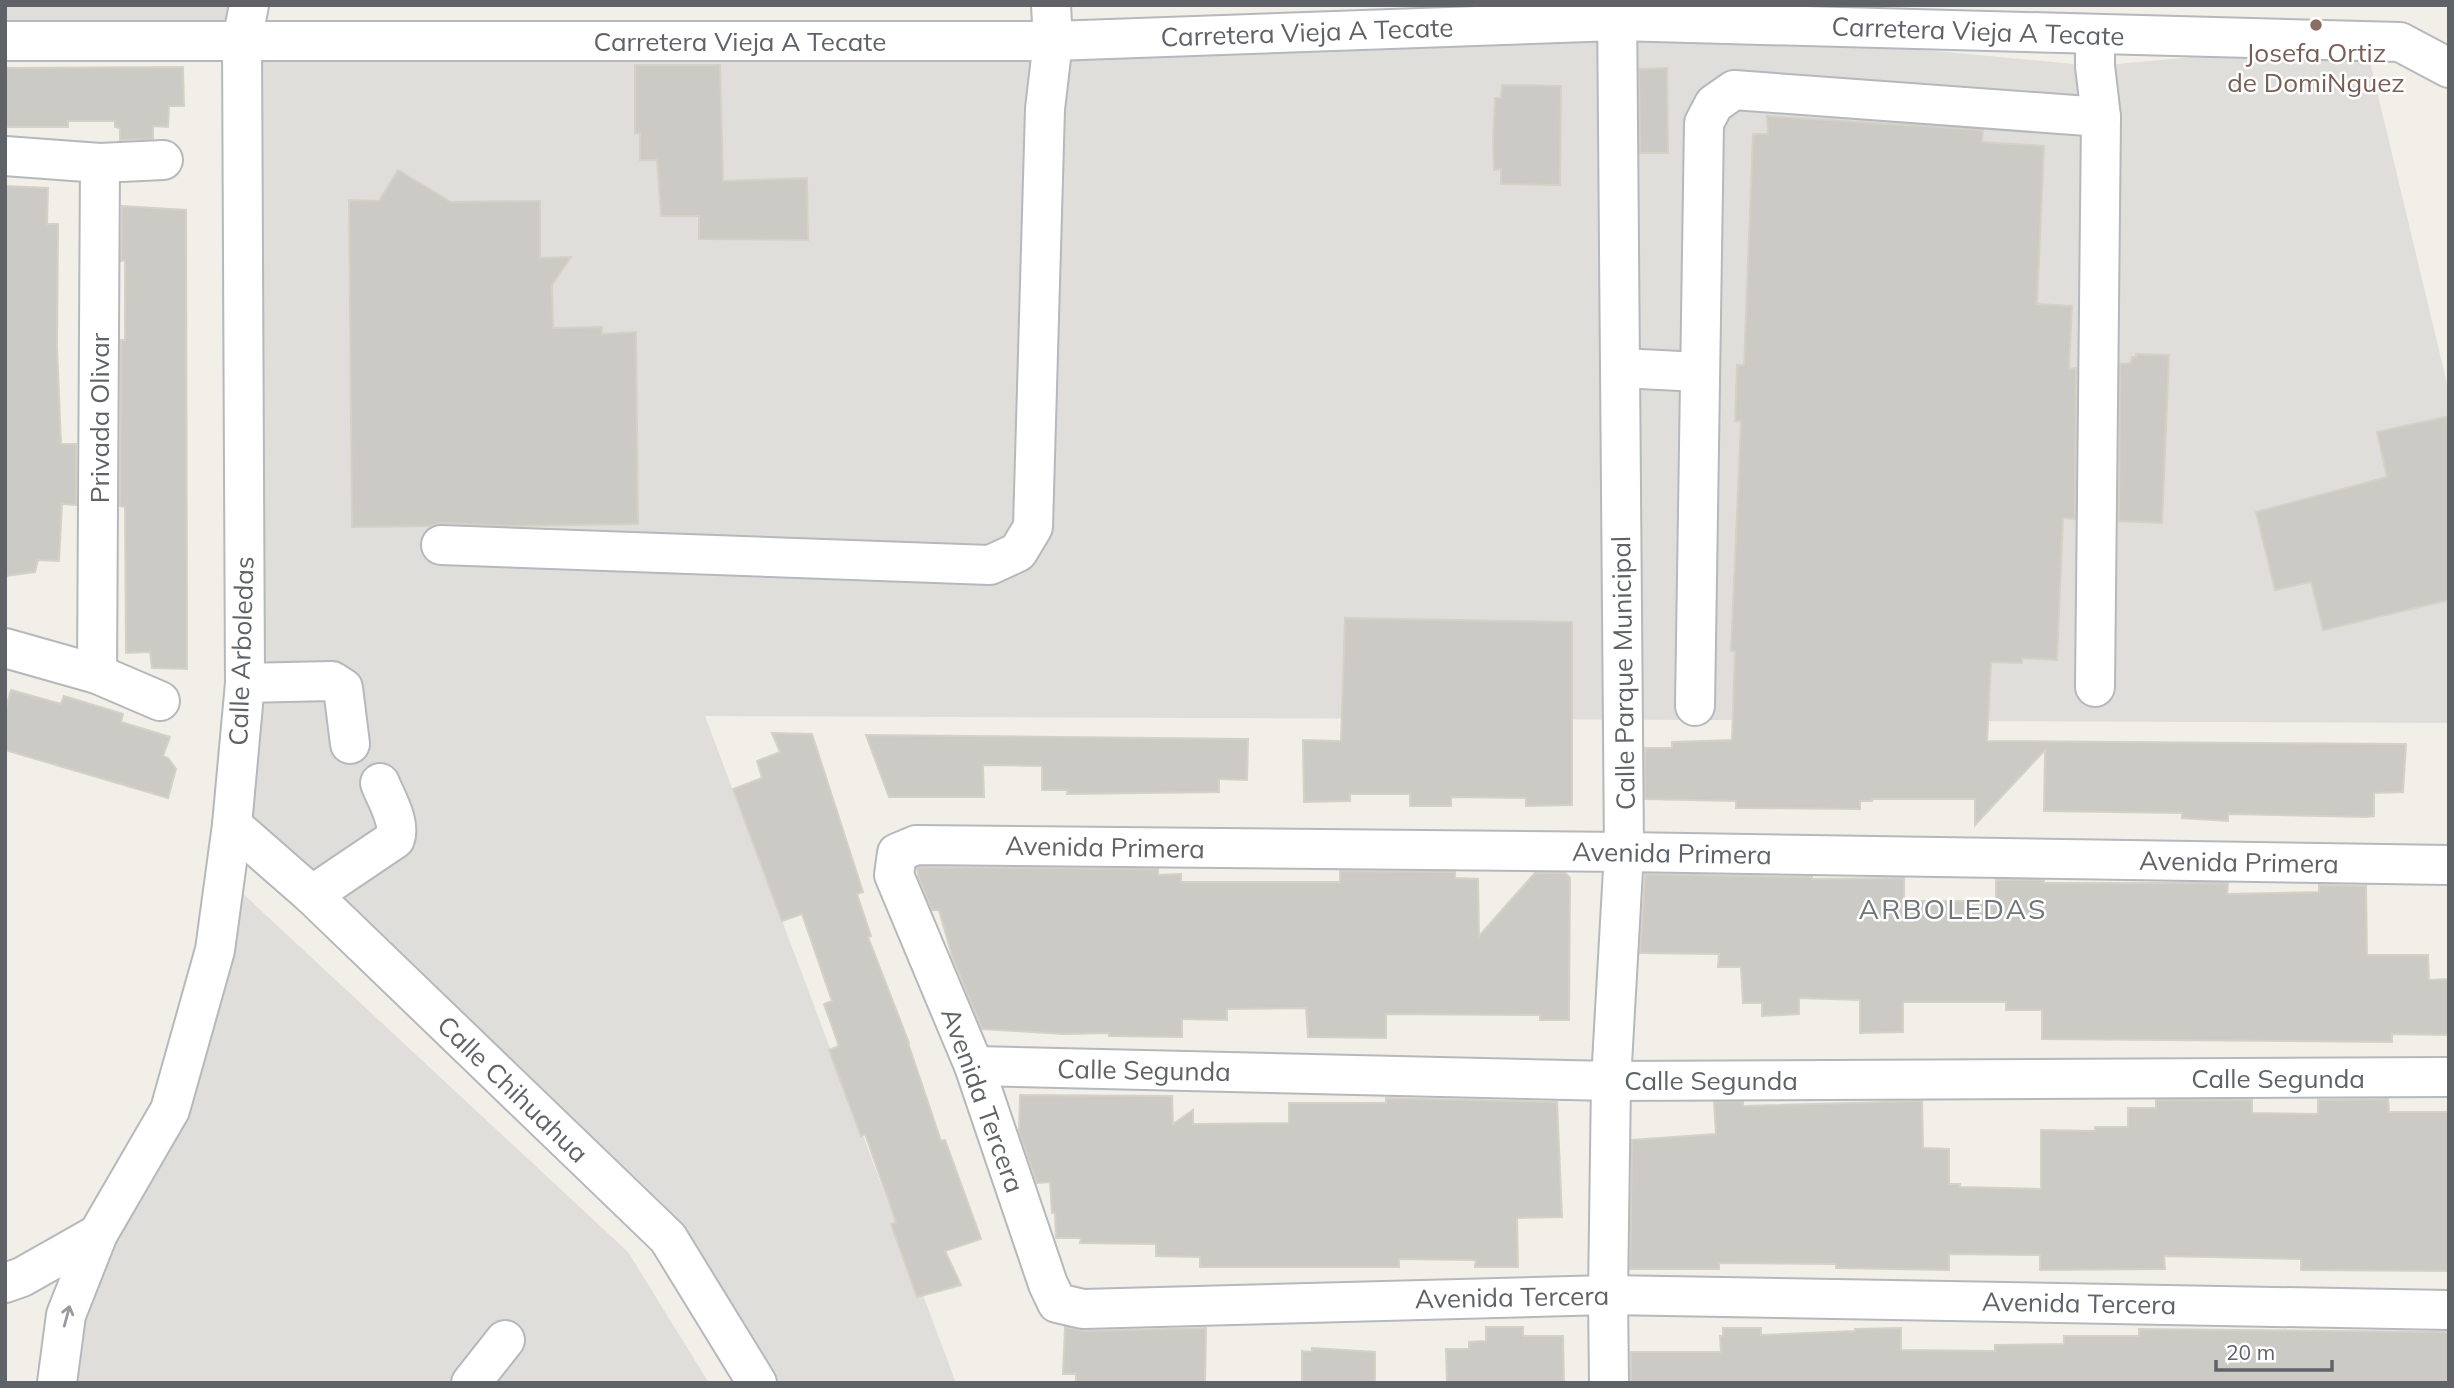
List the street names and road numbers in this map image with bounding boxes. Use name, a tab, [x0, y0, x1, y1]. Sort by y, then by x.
street label: Carretera Vieja A Tecate	[1831, 9, 2125, 53]
street label: Carretera Vieja A Tecate	[1160, 10, 1454, 54]
street label: Carretera Vieja A Tecate	[594, 25, 886, 58]
street label: Privada Olivar	[83, 332, 116, 503]
street label: Calle Parque Municipal	[1604, 536, 1642, 810]
street label: Calle Arboledas	[221, 556, 261, 746]
street label: Avenida Primera	[1005, 829, 1205, 865]
street label: Avenida Primera	[1572, 835, 1772, 871]
street label: Avenida Primera	[2139, 844, 2339, 880]
street label: Avenida Tercera	[934, 1003, 1032, 1197]
street label: Calle Chihuahua	[431, 1009, 595, 1169]
street label: Calle Segunda	[1057, 1052, 1231, 1088]
street label: Calle Segunda	[2191, 1062, 2365, 1095]
street label: Calle Segunda	[1624, 1064, 1798, 1097]
street label: Avenida Tercera	[1415, 1279, 1609, 1315]
street label: Avenida Tercera	[1982, 1285, 2176, 1321]

